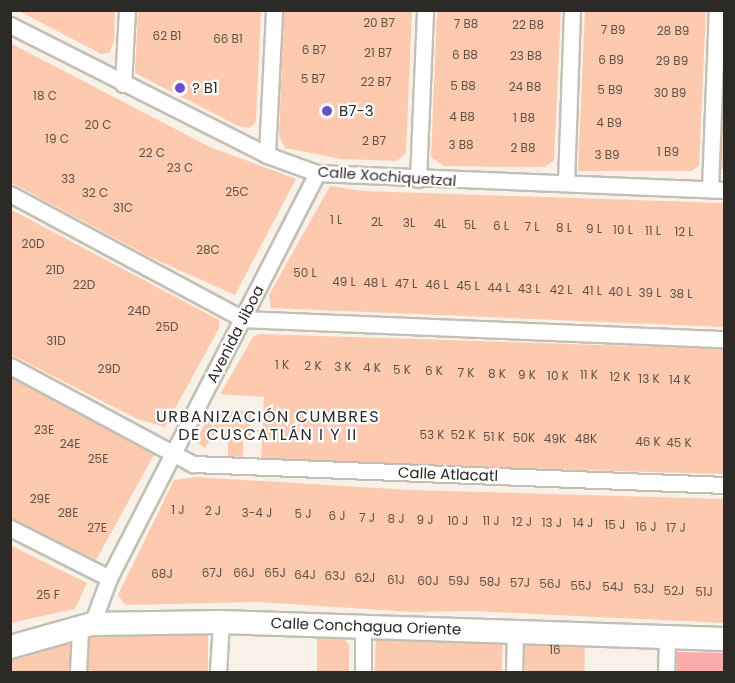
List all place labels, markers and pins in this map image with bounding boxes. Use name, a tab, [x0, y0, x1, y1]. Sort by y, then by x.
place label: ? B1	[192, 79, 218, 97]
marker: ? B1	[173, 81, 187, 95]
place label: B7-3	[339, 102, 373, 120]
marker: B7-3	[320, 104, 334, 118]

